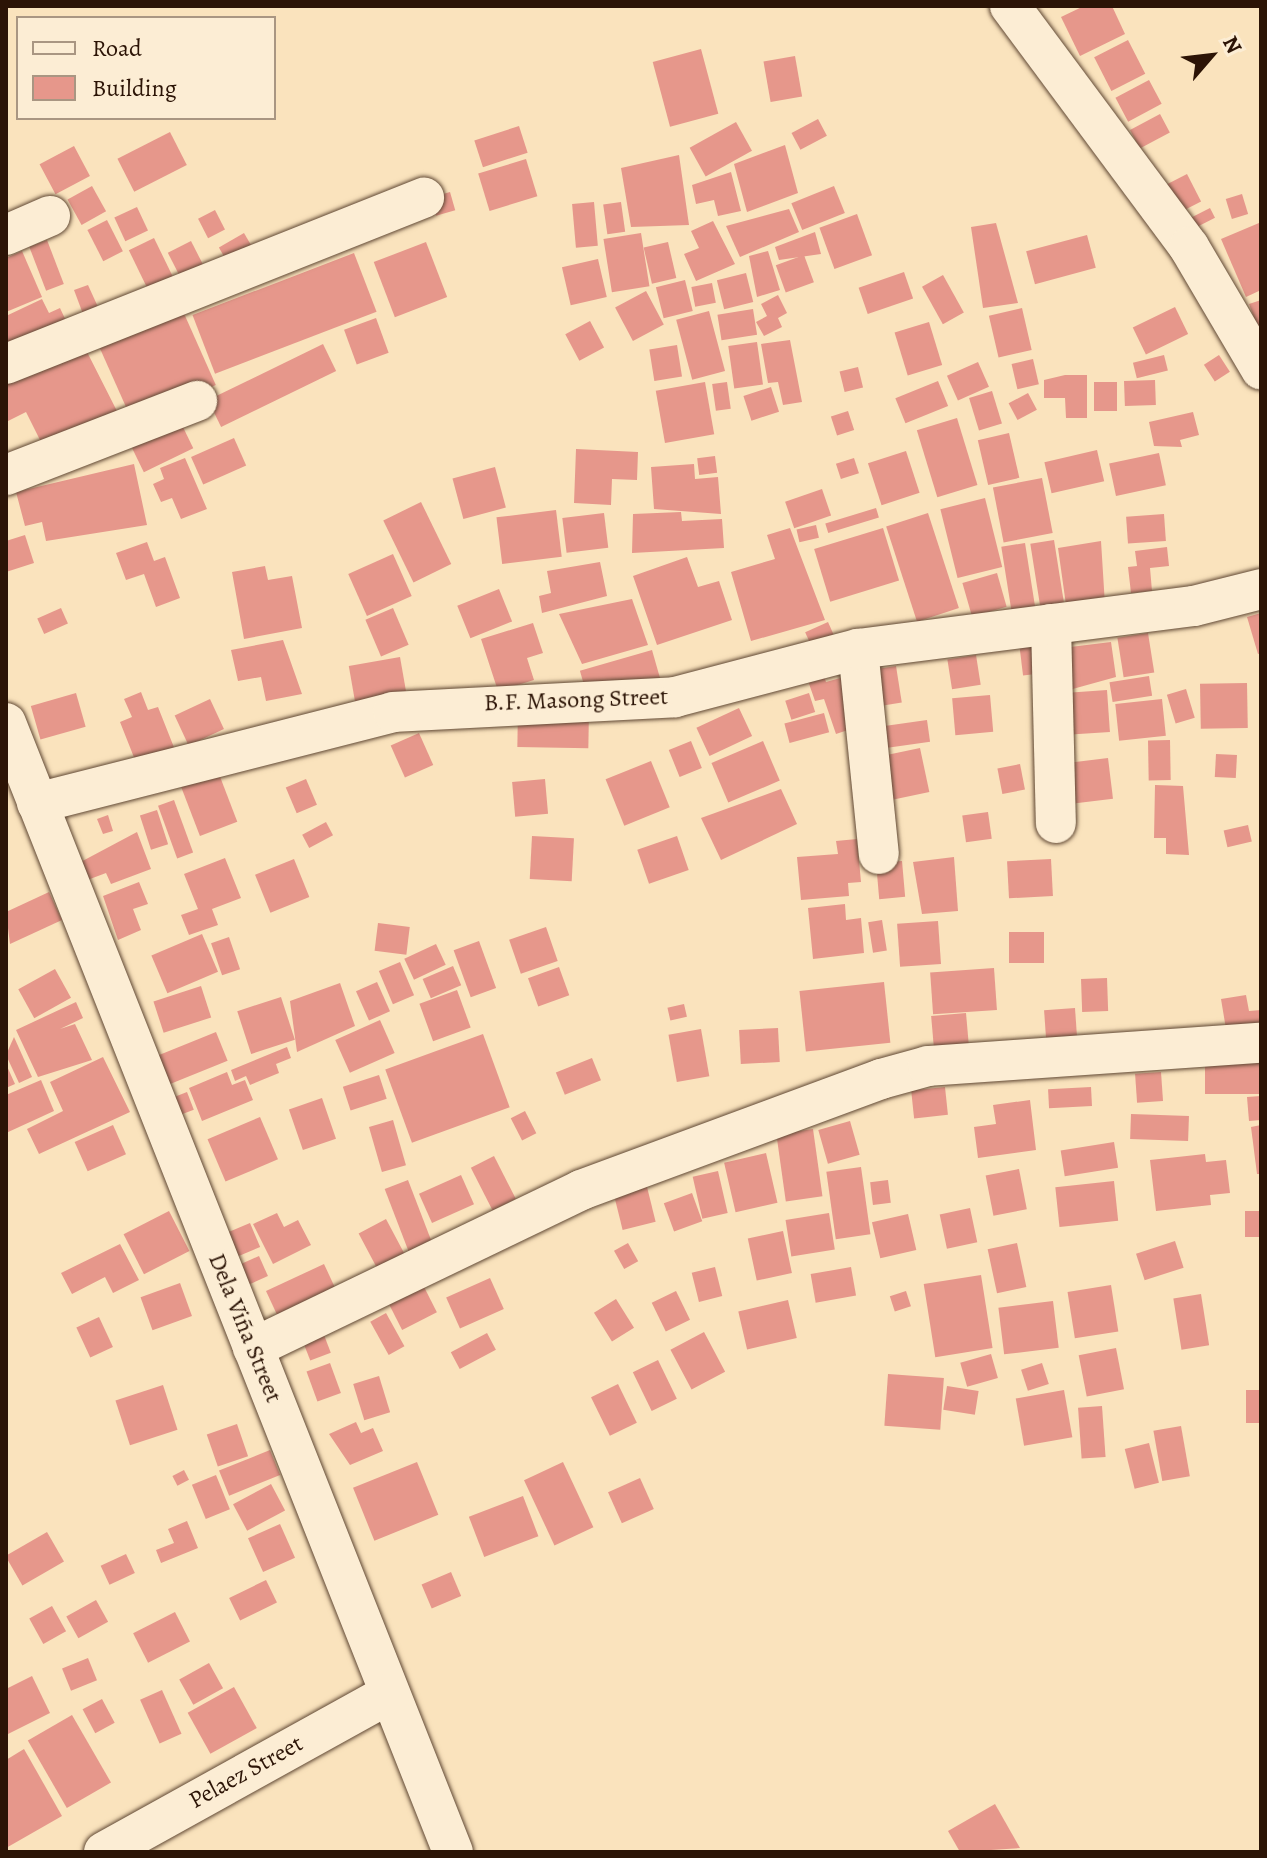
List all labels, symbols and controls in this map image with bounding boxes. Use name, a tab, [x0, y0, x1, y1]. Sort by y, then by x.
legend	[16, 16, 276, 120]
north arrow	[1171, 16, 1251, 96]
text: N	[1215, 31, 1249, 59]
text: Road	[92, 32, 142, 64]
text: Building	[92, 72, 177, 104]
street label: B.F. Masong Street	[483, 682, 669, 718]
street label: Dela Viña Street	[202, 1249, 288, 1407]
street label: Pelaez Street	[184, 1729, 308, 1815]

